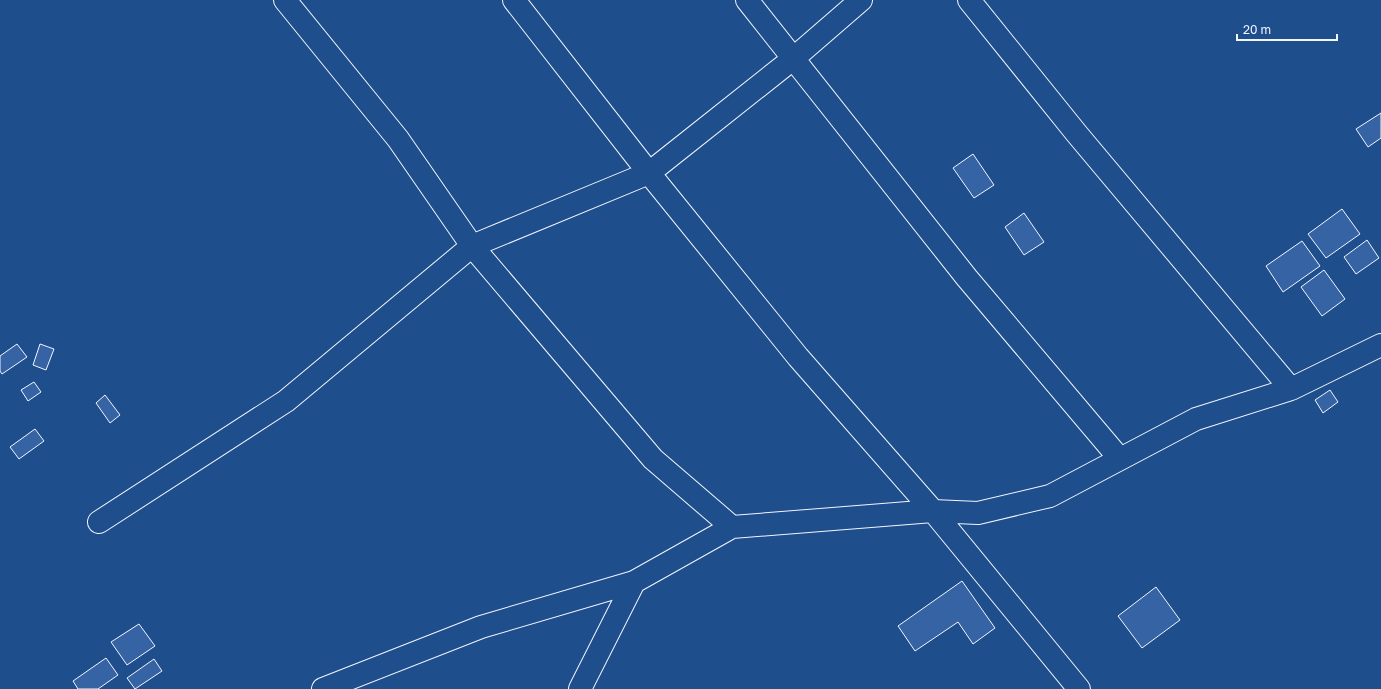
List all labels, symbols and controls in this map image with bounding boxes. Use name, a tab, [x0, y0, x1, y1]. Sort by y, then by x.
scale bar	[1237, 16, 1337, 42]
text: 20 m	[1243, 22, 1271, 37]

